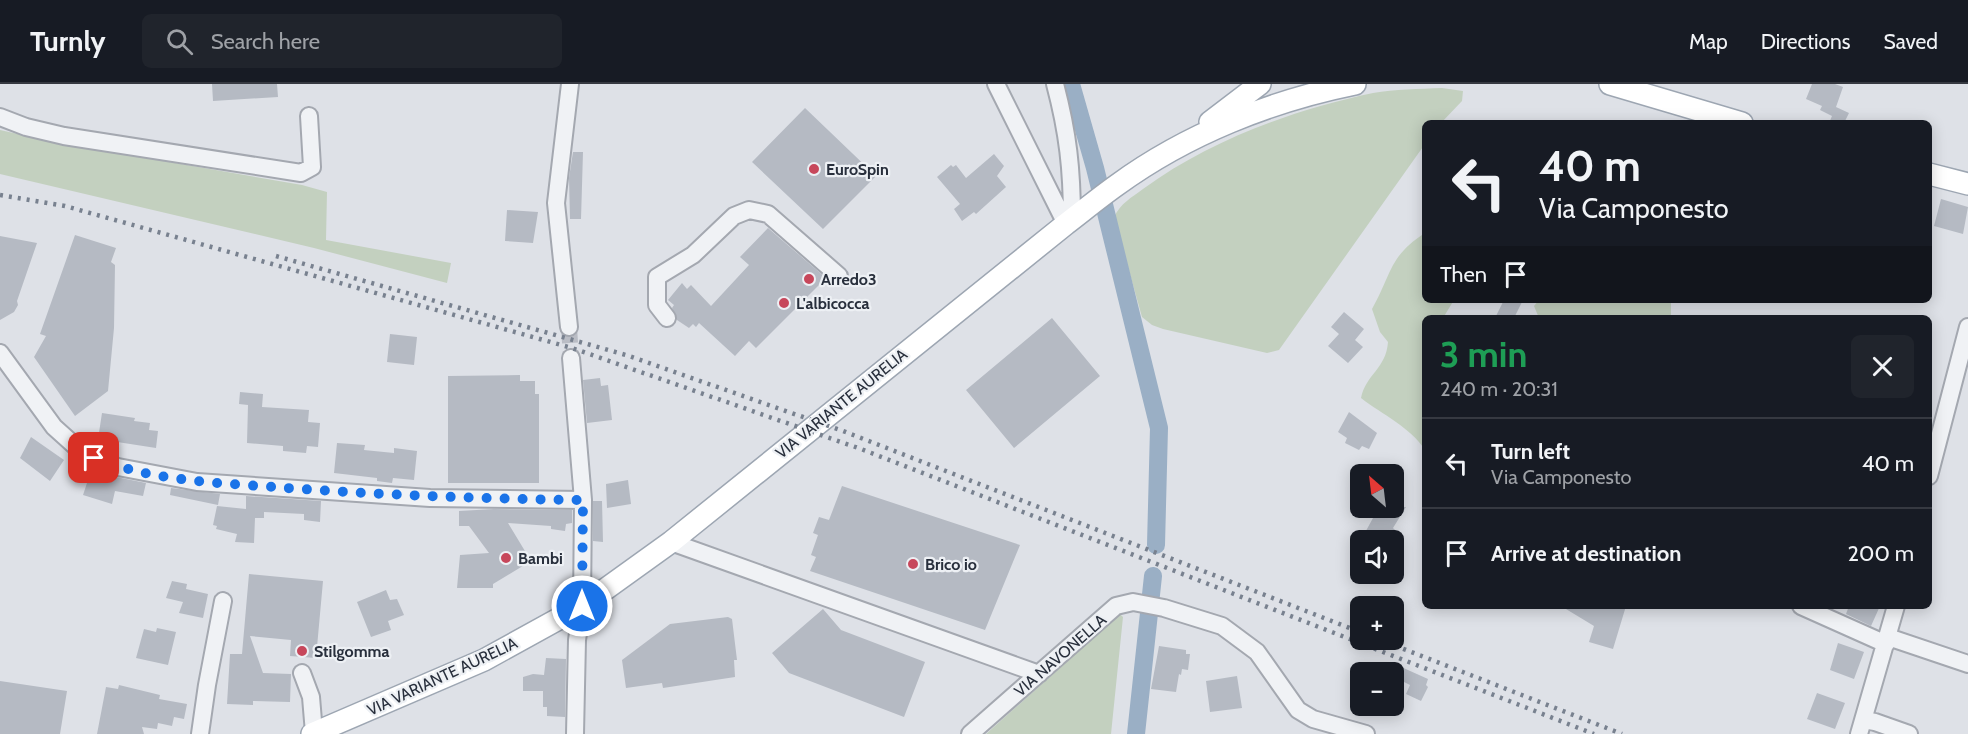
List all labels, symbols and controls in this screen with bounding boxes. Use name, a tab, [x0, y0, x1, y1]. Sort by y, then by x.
search box	[142, 14, 562, 68]
text: Turnly	[30, 24, 106, 58]
icon: search	[163, 25, 196, 58]
text: Search here	[211, 28, 320, 55]
text: Map	[1689, 29, 1728, 54]
text: Directions	[1761, 29, 1850, 54]
text: Saved	[1883, 29, 1938, 54]
text: 40 m	[1539, 140, 1641, 192]
icon: left	[1440, 144, 1518, 222]
place label: EuroSpin	[826, 160, 889, 179]
marker: EuroSpin	[807, 162, 821, 176]
text: Via Camponesto	[1539, 192, 1729, 225]
icon: arrive	[1499, 258, 1532, 291]
text: Then	[1440, 261, 1487, 288]
place label: Arredo3	[821, 270, 877, 289]
marker: Arredo3	[802, 272, 816, 286]
place label: L'albicocca	[796, 294, 869, 313]
marker: L'albicocca	[777, 296, 791, 310]
text: 3 min	[1440, 332, 1527, 376]
button: close	[1851, 335, 1914, 398]
street label: VIA VARIANTE AURELIA	[772, 344, 911, 462]
text: 240 m · 20:31	[1440, 377, 1558, 401]
pin	[68, 432, 119, 483]
text: Turn left	[1491, 438, 1570, 465]
icon: arrive	[77, 441, 110, 474]
icon: left	[1440, 447, 1473, 480]
text: 40 m	[1862, 450, 1914, 477]
north arrow	[1350, 464, 1404, 518]
map controls	[1350, 464, 1404, 716]
text: Via Camponesto	[1491, 465, 1631, 489]
button: sound	[1350, 530, 1404, 584]
icon: arrive	[1440, 537, 1473, 570]
text: Arrive at destination	[1491, 540, 1681, 567]
text: 200 m	[1848, 540, 1914, 567]
place label: Bambi	[518, 549, 563, 568]
marker: Bambi	[499, 551, 513, 565]
place label: Brico io	[925, 555, 977, 574]
marker: Brico io	[906, 557, 920, 571]
position arrow	[550, 574, 614, 638]
button: +	[1350, 596, 1404, 650]
street label: VIA NAVONELLA	[1010, 610, 1110, 700]
street label: VIA VARIANTE AURELIA	[364, 633, 520, 720]
place label: Stilgomma	[314, 642, 389, 661]
marker: Stilgomma	[295, 644, 309, 658]
button: −	[1350, 662, 1404, 716]

